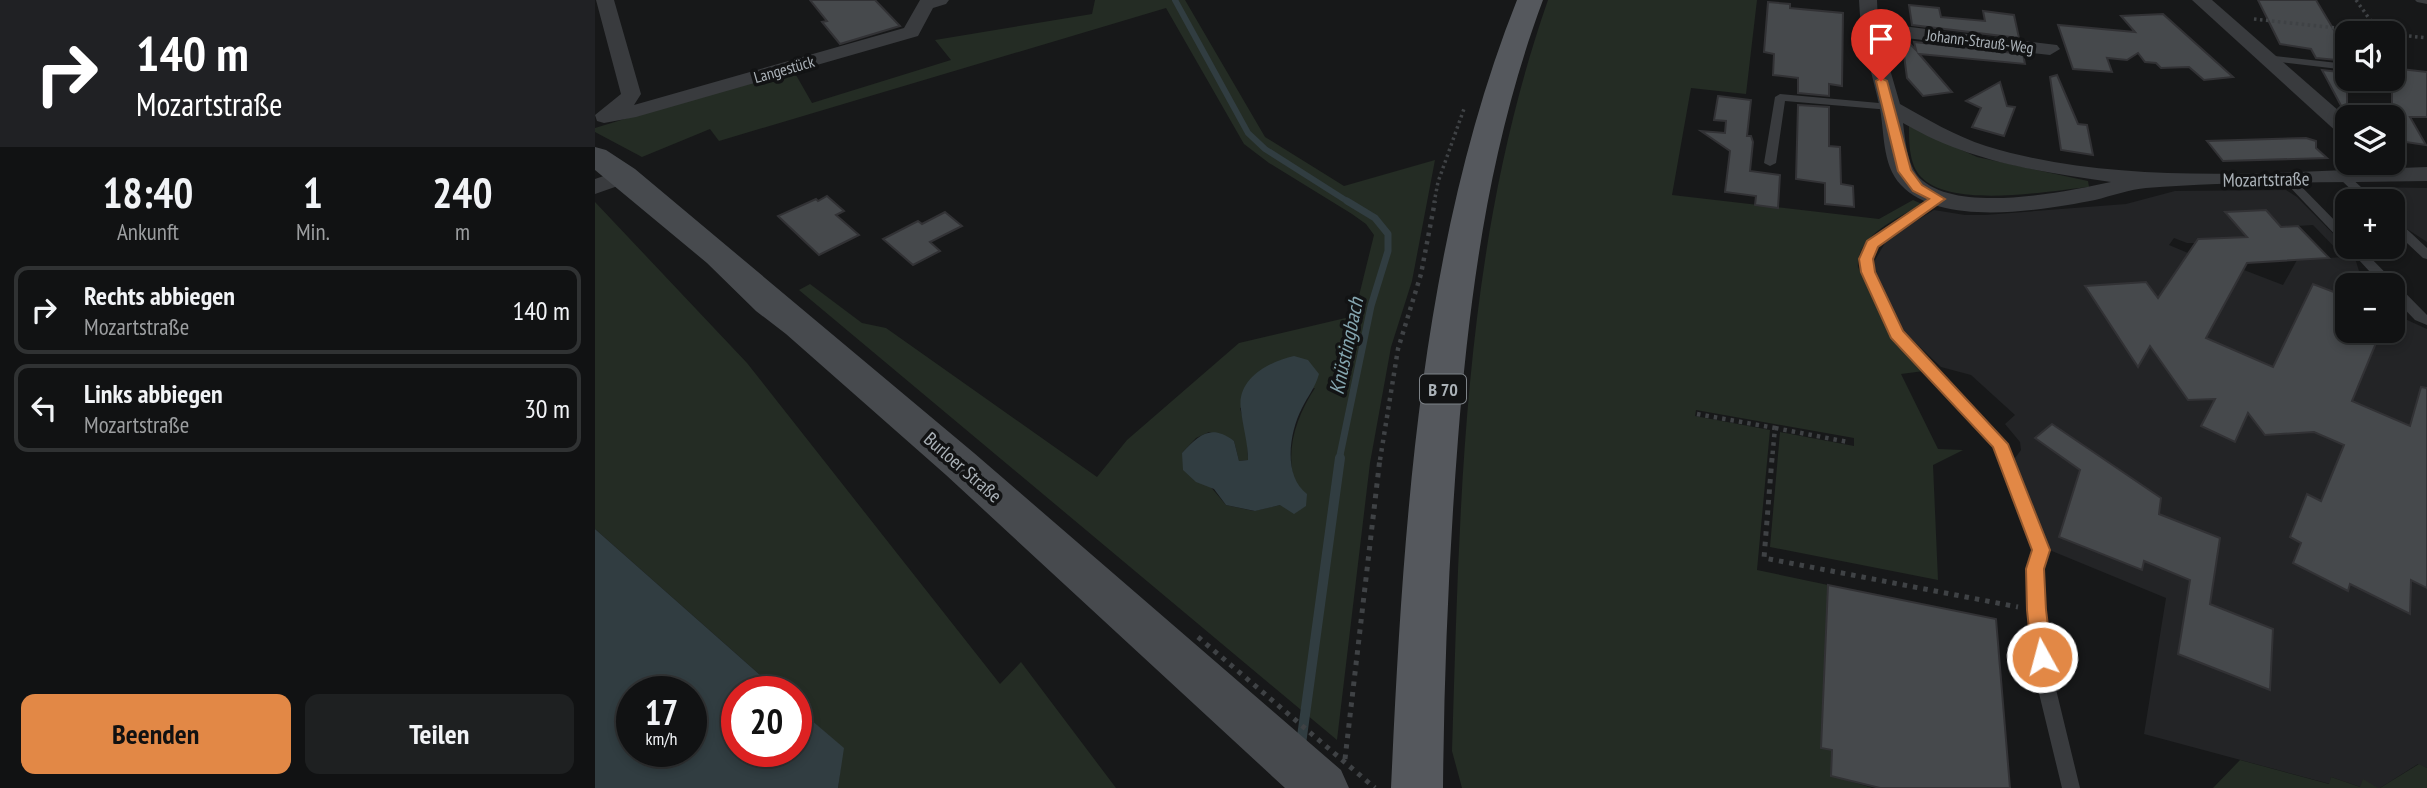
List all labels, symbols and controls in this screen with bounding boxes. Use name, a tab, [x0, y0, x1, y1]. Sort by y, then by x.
pin	[1851, 9, 1911, 81]
icon: arrive	[1862, 20, 1900, 58]
text: 140 m	[136, 21, 249, 85]
map controls	[2335, 21, 2405, 343]
button: sound	[2335, 21, 2405, 91]
street label: Johann-Strauß-Weg	[1924, 24, 2035, 57]
icon: right	[21, 28, 112, 119]
street label: Langestück	[751, 51, 817, 87]
text: Mozartstraße	[136, 83, 283, 125]
button: layers	[2335, 105, 2405, 175]
text: 18:40	[103, 165, 193, 220]
text: 1	[303, 165, 323, 220]
text: 240	[432, 165, 492, 220]
street label: Mozartstraße	[2222, 166, 2310, 192]
button: +	[2335, 189, 2405, 259]
text: Ankunft	[117, 217, 179, 246]
text: Min.	[296, 217, 330, 246]
text: m	[455, 217, 470, 246]
button: −	[2335, 273, 2405, 343]
text: Rechts abbiegen	[84, 279, 235, 312]
icon: right	[25, 291, 63, 329]
water label: Knüstingbach	[1323, 293, 1370, 397]
text: 140 m	[512, 294, 570, 327]
text: Mozartstraße	[84, 312, 189, 341]
road number: B 70	[1420, 374, 1466, 404]
text: Links abbiegen	[84, 377, 223, 410]
icon: left	[25, 389, 63, 427]
text: 30 m	[524, 392, 570, 425]
text: Mozartstraße	[84, 410, 189, 439]
street label: Burloer Straße	[919, 427, 1007, 507]
position arrow	[2005, 620, 2079, 694]
speed limit sign: 20	[721, 676, 812, 767]
text: 17	[645, 689, 678, 735]
button: Beenden	[21, 694, 291, 774]
button: Teilen	[305, 694, 574, 774]
text: km/h	[646, 727, 677, 750]

